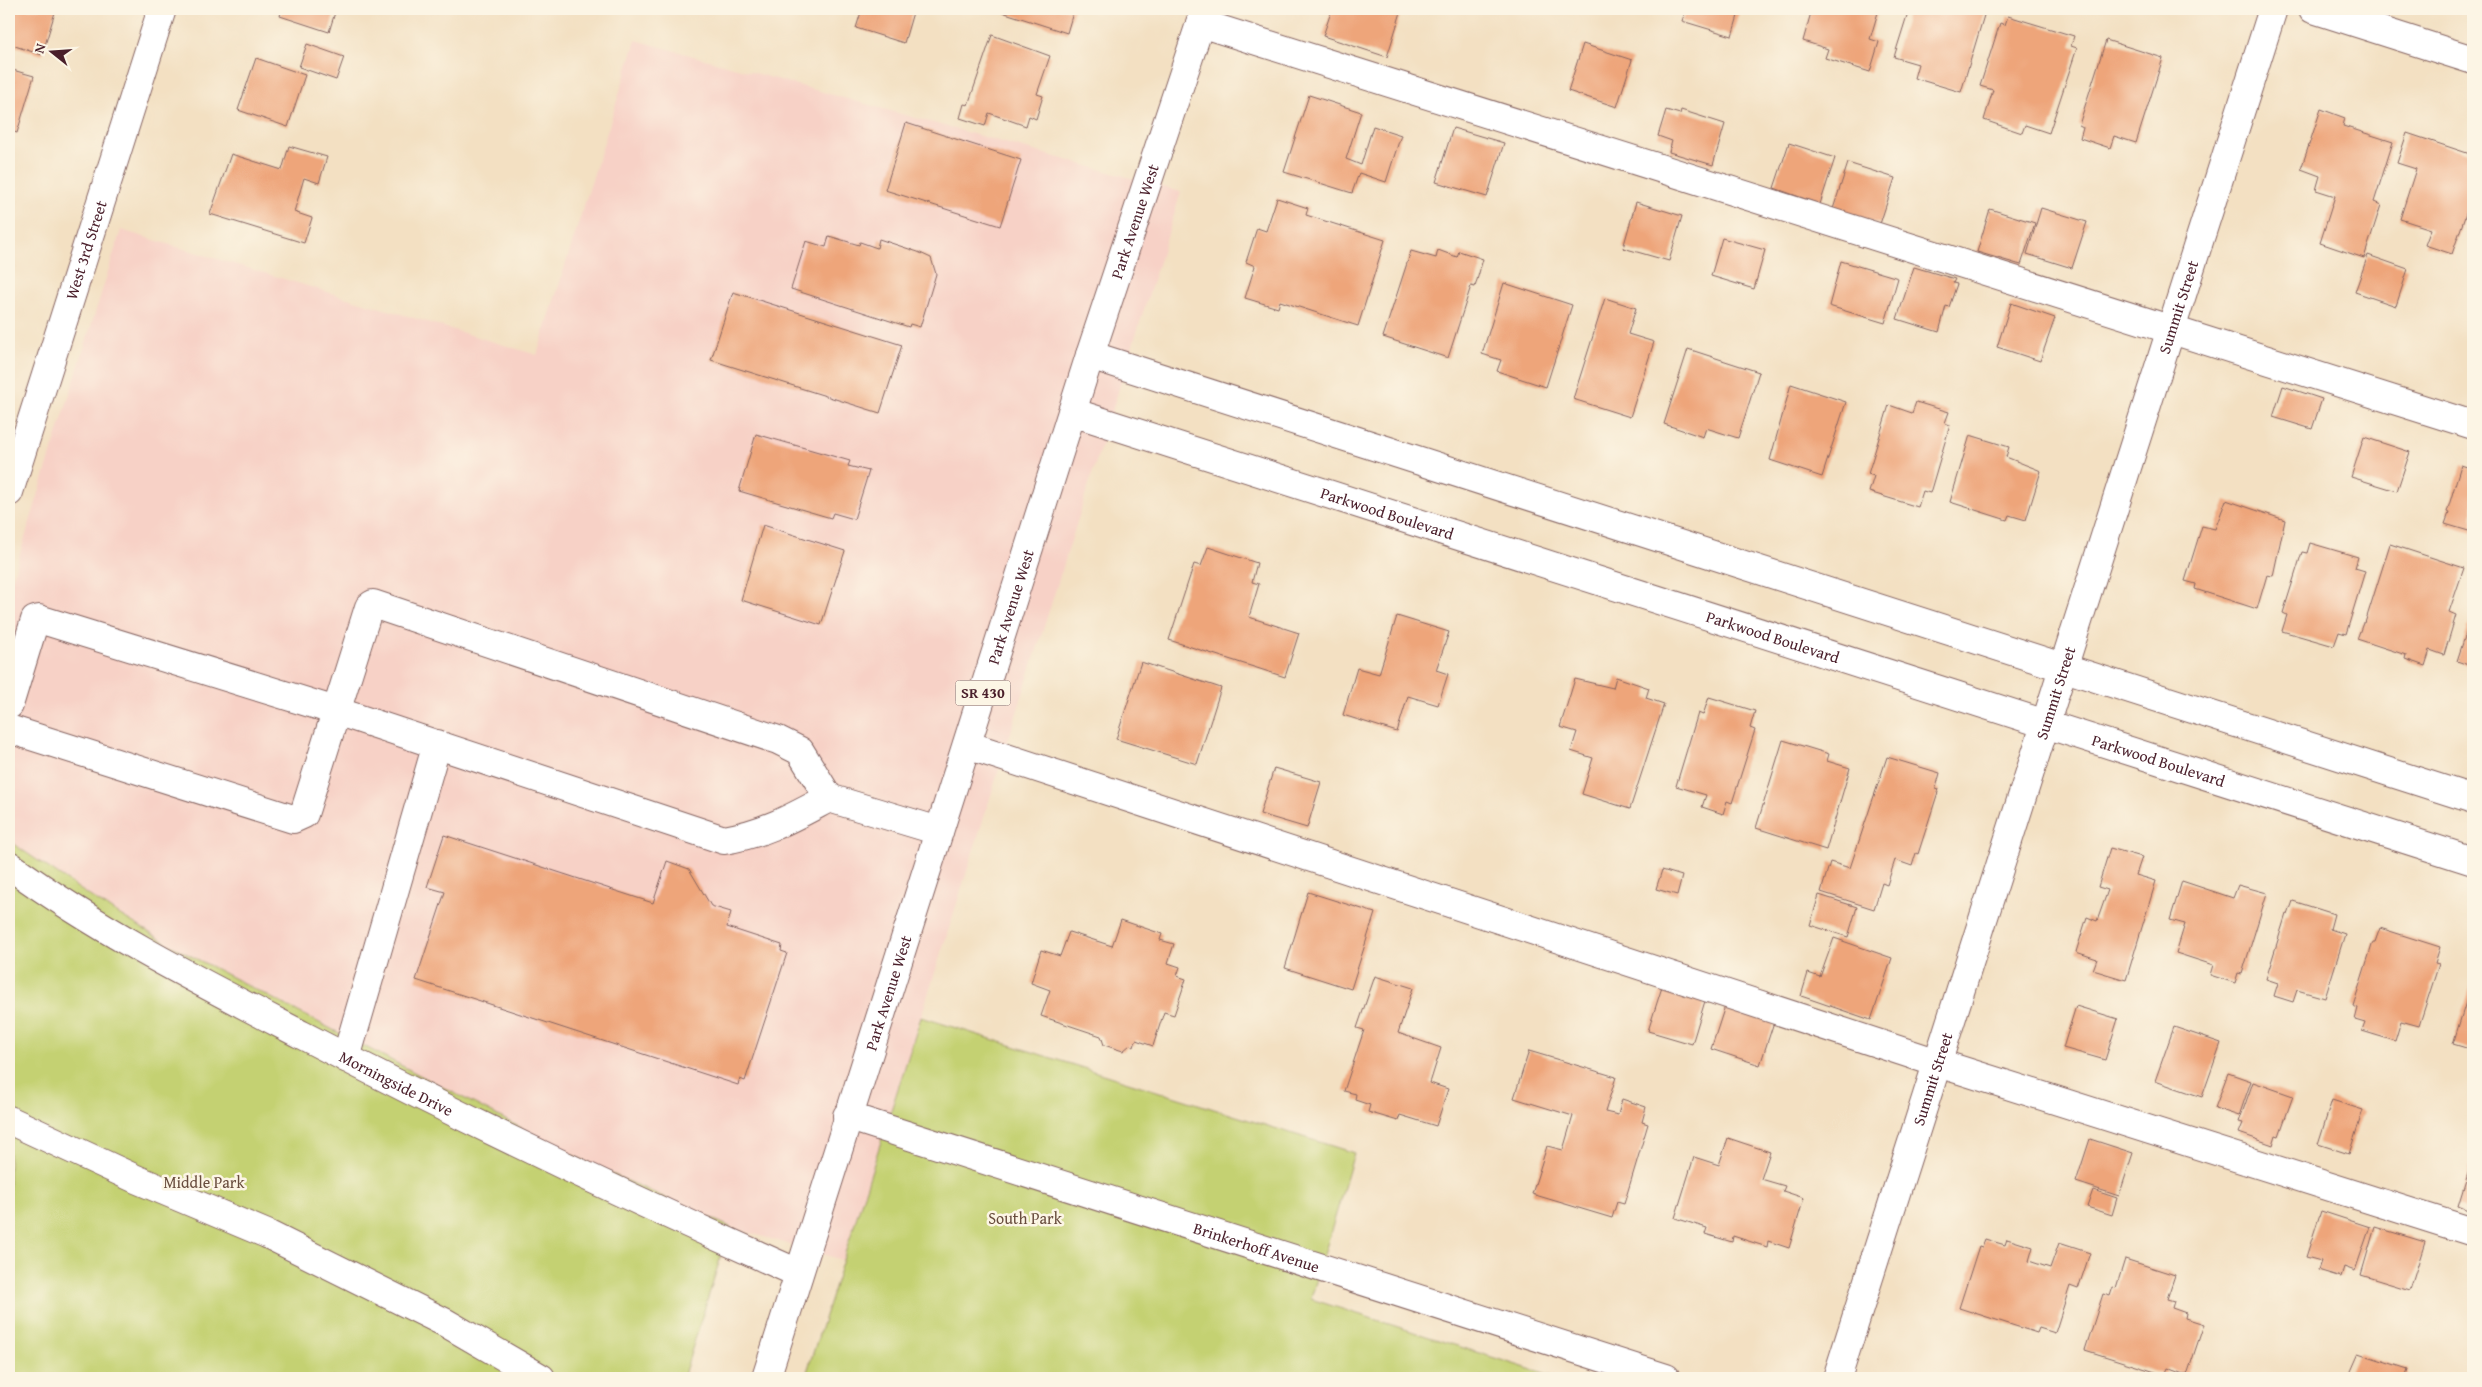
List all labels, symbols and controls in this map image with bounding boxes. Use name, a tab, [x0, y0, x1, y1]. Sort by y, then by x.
north arrow	[28, 28, 78, 78]
text: N	[29, 40, 51, 56]
street label: Park Avenue West	[1104, 160, 1165, 282]
street label: West 3rd Street	[59, 197, 113, 302]
street label: Summit Street	[2152, 257, 2204, 357]
street label: Parkwood Boulevard	[1318, 480, 1457, 546]
street label: Park Avenue West	[981, 546, 1040, 667]
street label: Parkwood Boulevard	[1703, 604, 1843, 669]
street label: Summit Street	[2029, 643, 2081, 743]
road number: SR 430	[956, 680, 1010, 706]
street label: Parkwood Boulevard	[2089, 728, 2229, 793]
street label: Park Avenue West	[858, 932, 918, 1054]
street label: Summit Street	[1906, 1029, 1959, 1129]
street label: Morningside Drive	[335, 1044, 457, 1122]
park label: Middle Park	[163, 1170, 245, 1194]
park label: South Park	[988, 1206, 1063, 1230]
street label: Brinkerhoff Avenue	[1190, 1216, 1323, 1278]

